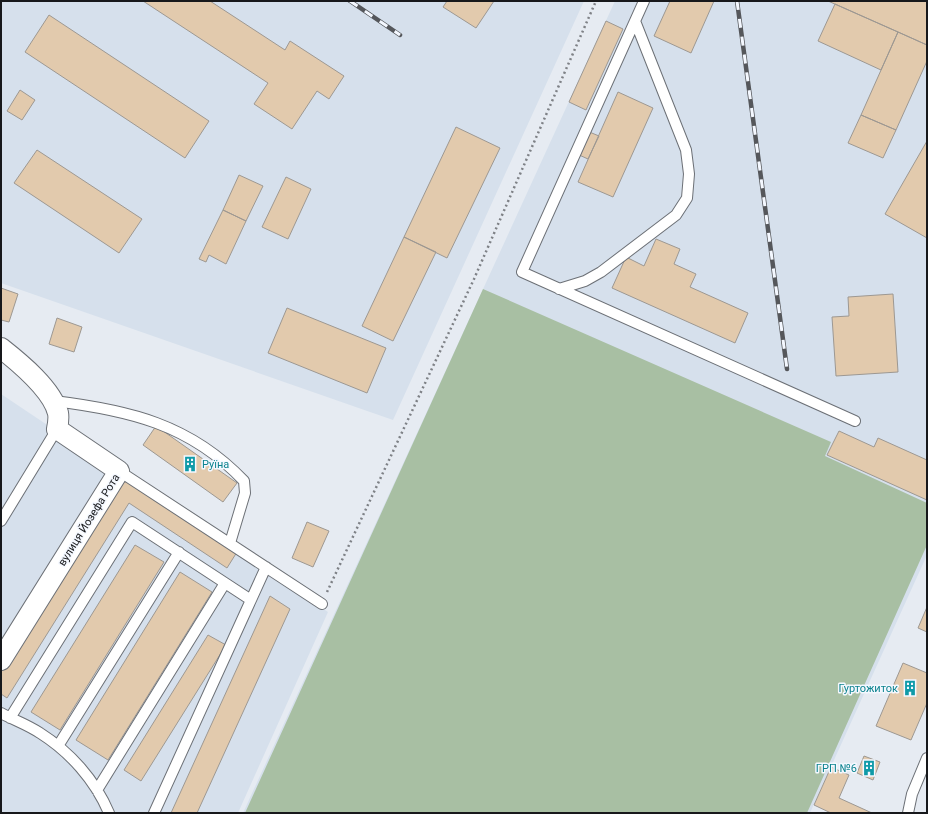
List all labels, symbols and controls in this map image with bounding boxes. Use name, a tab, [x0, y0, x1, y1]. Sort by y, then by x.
building icon: Руїна	[181, 455, 199, 473]
place label: Руїна	[202, 458, 229, 471]
street label: вулиця Йозефа Рота	[55, 472, 123, 568]
building icon: Гуртожиток	[901, 679, 919, 697]
place label: Гуртожиток	[838, 682, 898, 695]
building icon: ГРП №6	[860, 759, 878, 777]
place label: ГРП №6	[816, 762, 857, 775]

